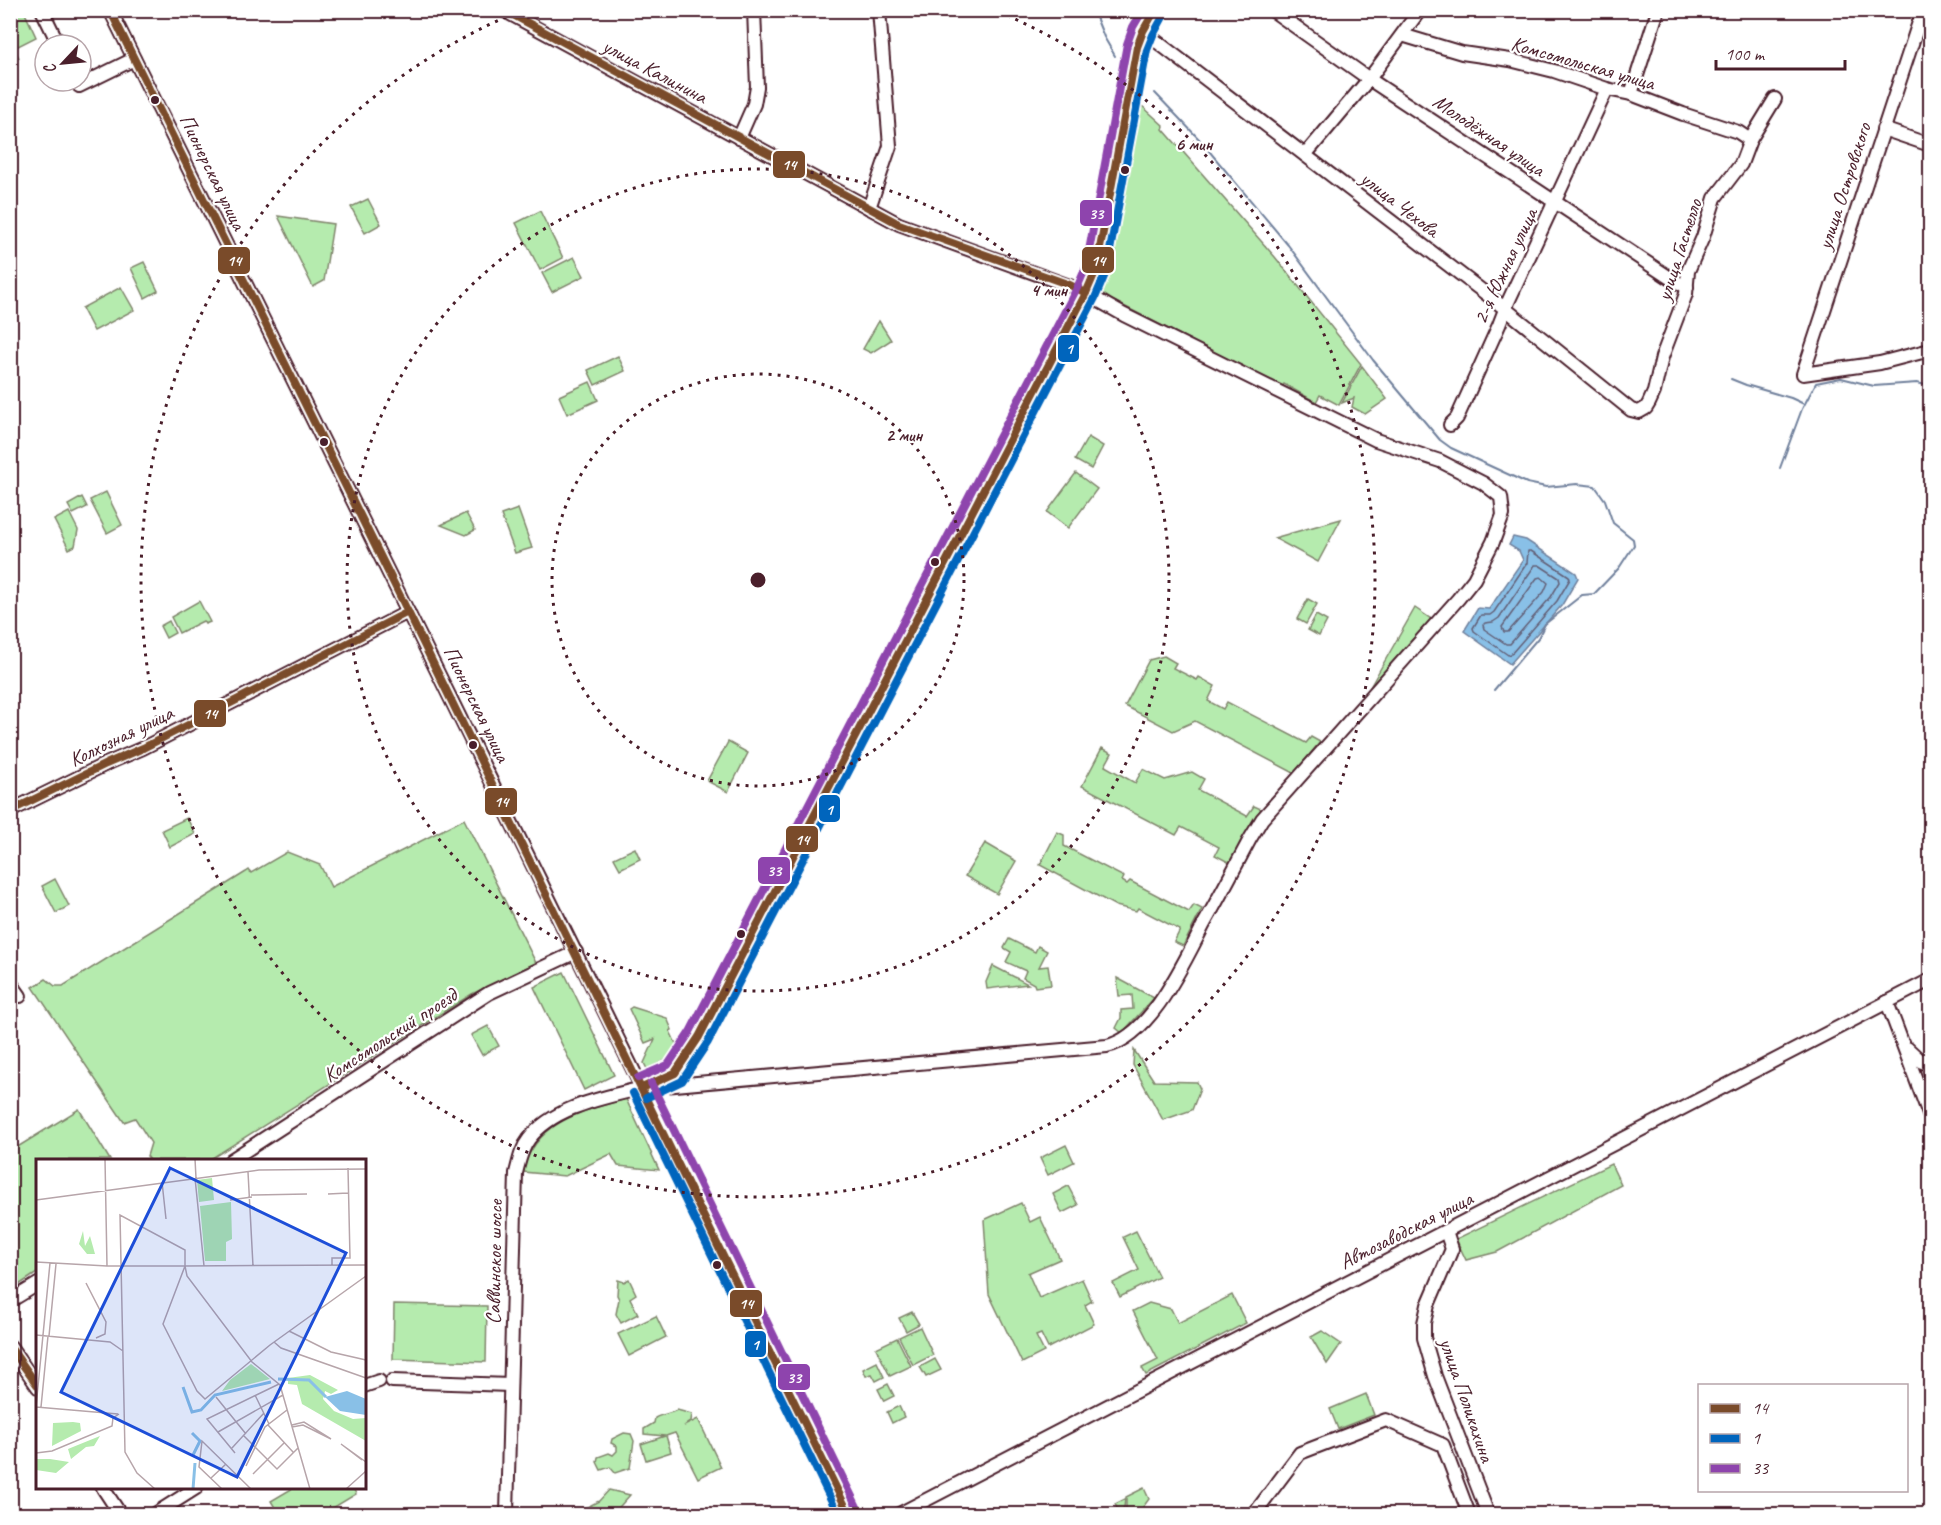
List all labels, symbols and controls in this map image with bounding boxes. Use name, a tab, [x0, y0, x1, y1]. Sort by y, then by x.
street label: Комсомольская улица	[1508, 30, 1659, 96]
street label: улица Калинина	[597, 32, 713, 110]
north arrow	[33, 33, 93, 93]
scale bar	[1716, 33, 1845, 71]
text: 100 m	[1725, 43, 1766, 65]
text: С	[39, 59, 61, 77]
street label: Молодёжная улица	[1428, 88, 1551, 183]
unlabelled marker	[149, 94, 161, 106]
street label: Пионерская улица	[174, 110, 253, 236]
street label: улица Островского	[1811, 118, 1877, 254]
text: 6 мин	[1176, 133, 1213, 155]
line badge: 14	[772, 150, 806, 179]
text: 14	[782, 155, 798, 175]
unlabelled marker	[1119, 164, 1131, 176]
street label: улица Чехова	[1354, 164, 1446, 244]
street label: улица Гастелло	[1650, 194, 1708, 306]
line badge: 33	[1079, 199, 1113, 227]
street label: 2-я Южная улица	[1467, 202, 1544, 328]
text: 33	[1089, 204, 1105, 224]
line badge: 14	[217, 246, 251, 275]
line badge: 14	[1081, 246, 1115, 274]
text: 14	[227, 251, 243, 271]
text: 14	[1091, 251, 1107, 271]
text: 4 мин	[1031, 279, 1068, 301]
line badge: 1	[1057, 334, 1080, 363]
text: 1	[1065, 339, 1074, 359]
text: 2 мин	[886, 424, 923, 446]
unlabelled marker	[318, 436, 330, 448]
unlabelled marker	[929, 556, 941, 568]
centre of rings	[748, 570, 768, 590]
street label: Пионерская улица	[438, 642, 517, 768]
street label: Колхозная улица	[65, 699, 179, 772]
line badge: 14	[193, 699, 227, 728]
text: 14	[203, 704, 219, 724]
unlabelled marker	[467, 739, 479, 751]
line badge: 14	[484, 787, 518, 816]
text: 14	[494, 792, 510, 812]
line badge: 1	[818, 794, 841, 823]
text: 1	[825, 800, 834, 820]
line badge: 14	[785, 825, 819, 853]
text: 14	[795, 830, 811, 850]
line badge: 33	[757, 856, 791, 885]
text: 33	[767, 861, 783, 881]
unlabelled marker	[735, 928, 747, 940]
street label: Комсомольский проезд	[318, 981, 464, 1088]
inset map	[36, 1159, 366, 1489]
street label: Автозаводская улица	[1335, 1185, 1478, 1275]
street label: Саввинское шоссе	[480, 1198, 508, 1325]
unlabelled marker	[711, 1259, 723, 1271]
line badge: 14	[729, 1289, 763, 1318]
text: 14	[739, 1294, 755, 1314]
line badge: 1	[744, 1330, 767, 1358]
street label: улица Поликахина	[1433, 1333, 1501, 1467]
text: 1	[751, 1335, 760, 1355]
line badge: 33	[777, 1363, 811, 1391]
text: 33	[787, 1368, 803, 1388]
legend	[1698, 1384, 1908, 1492]
text: 14	[1752, 1397, 1770, 1419]
text: 1	[1752, 1427, 1761, 1449]
text: 33	[1752, 1457, 1770, 1479]

